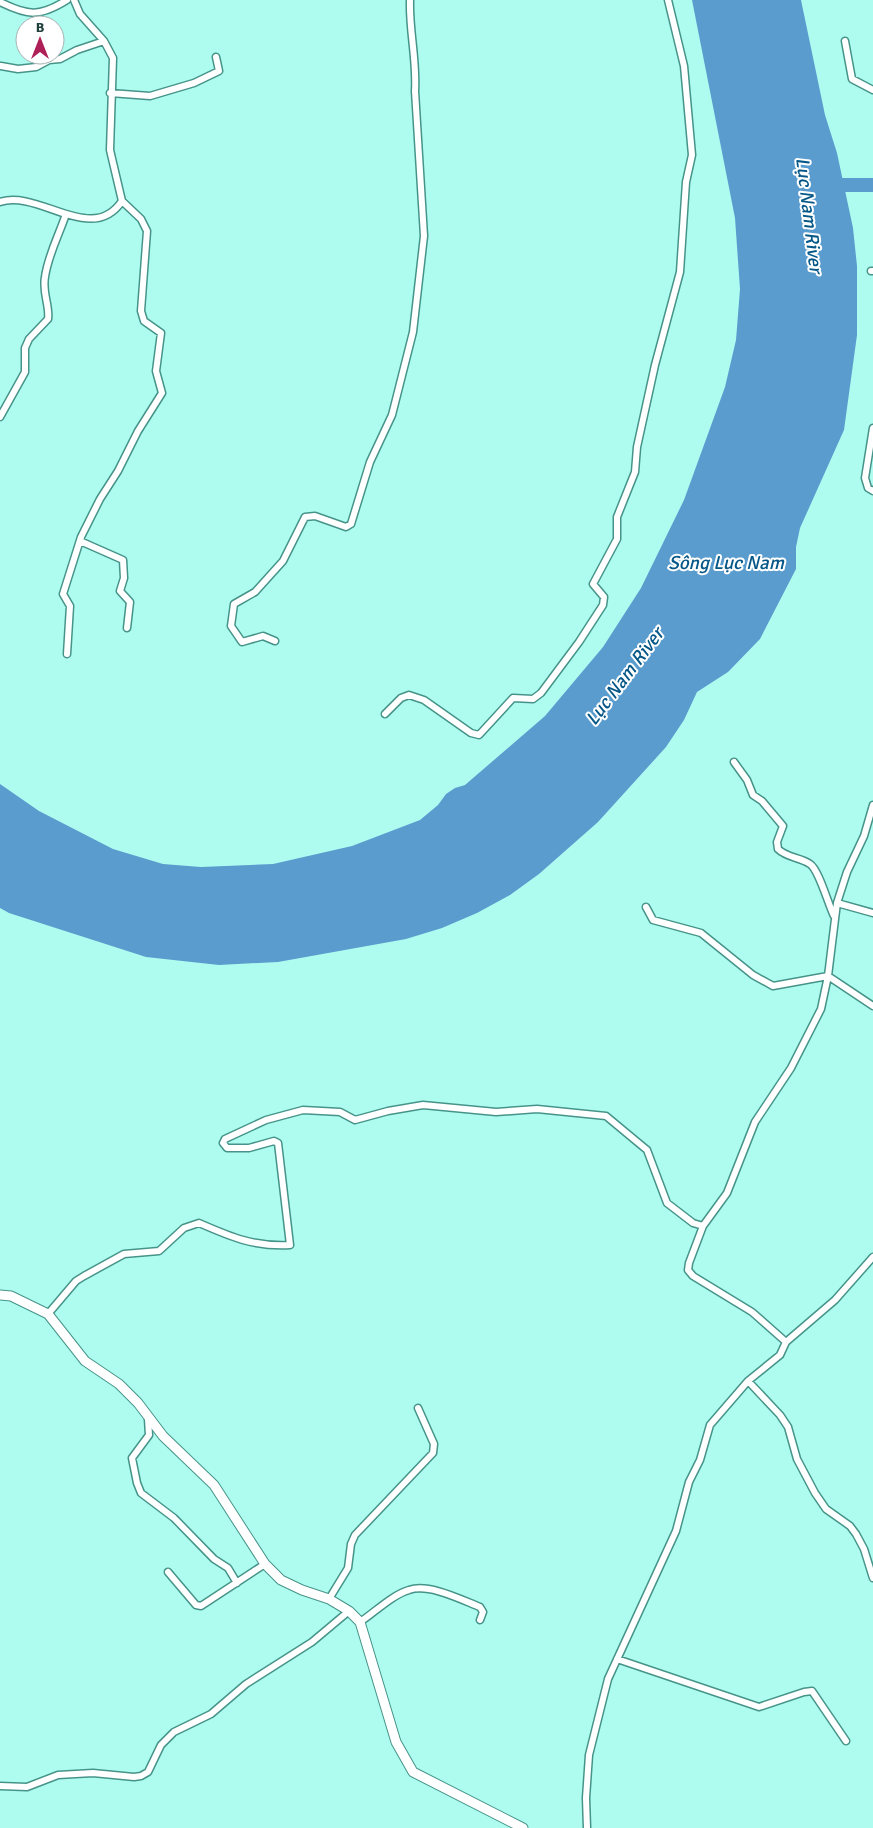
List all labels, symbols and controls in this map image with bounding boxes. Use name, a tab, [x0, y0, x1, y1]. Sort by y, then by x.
north arrow	[15, 15, 65, 65]
text: B	[36, 19, 45, 36]
water label: Lục Nam River	[790, 156, 828, 277]
water label: Sông Lục Nam	[668, 551, 785, 575]
water label: Lục Nam River	[580, 621, 671, 730]

